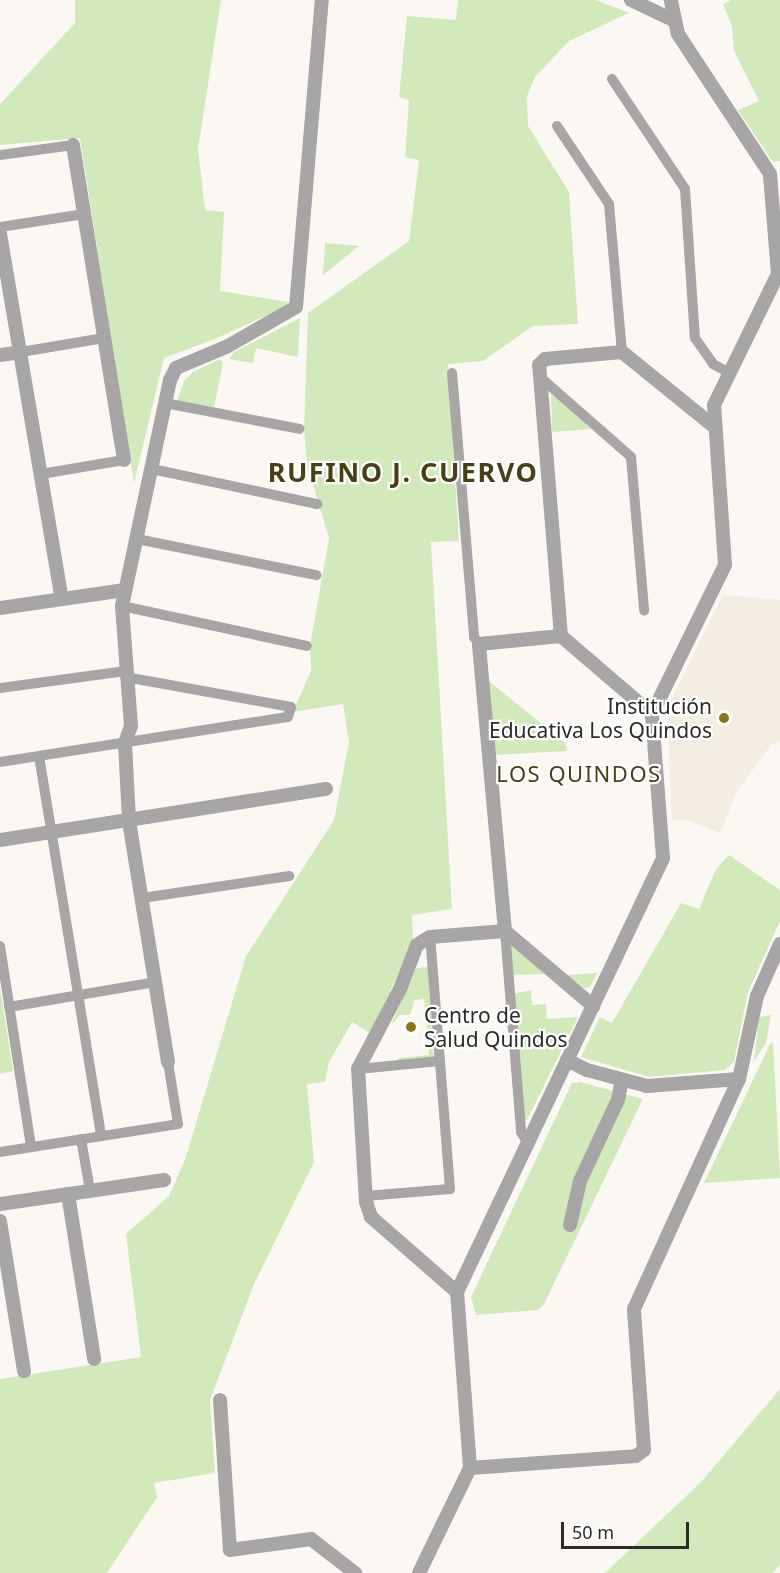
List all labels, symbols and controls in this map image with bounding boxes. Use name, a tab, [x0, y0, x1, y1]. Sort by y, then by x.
district label: RUFINO J. CUERVO	[268, 456, 538, 488]
place label: Institución Educativa Los Quindos	[489, 693, 712, 743]
marker: Institución Educativa Los Quindos	[717, 711, 731, 725]
district label: LOS QUINDOS	[496, 761, 662, 787]
place label: Centro de Salud Quindos	[424, 1002, 568, 1052]
marker: Centro de Salud Quindos	[402, 1018, 420, 1036]
scale bar	[564, 1510, 692, 1548]
text: 50 m	[572, 1520, 614, 1544]

